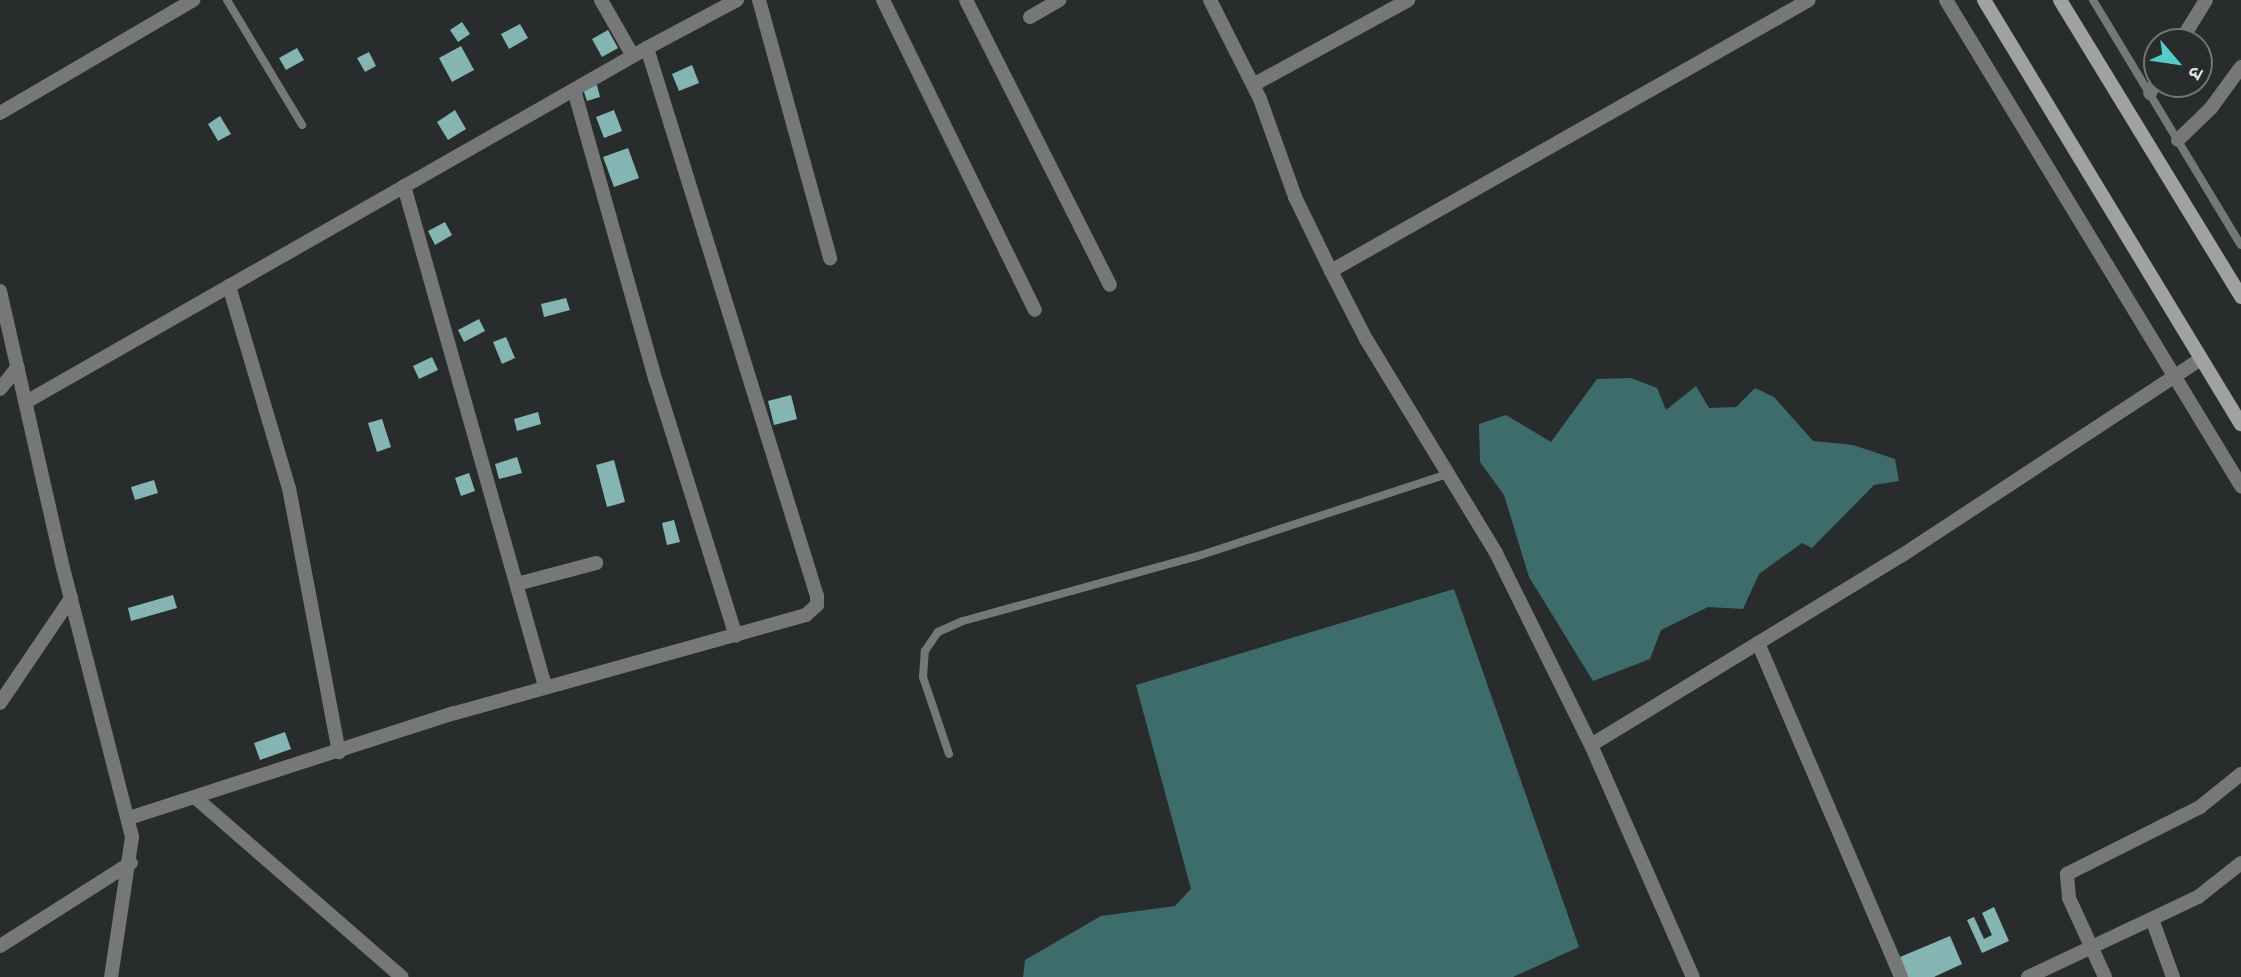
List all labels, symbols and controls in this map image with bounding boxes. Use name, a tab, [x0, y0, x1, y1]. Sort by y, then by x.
north arrow	[2143, 28, 2213, 98]
text: उ	[2182, 62, 2208, 83]

